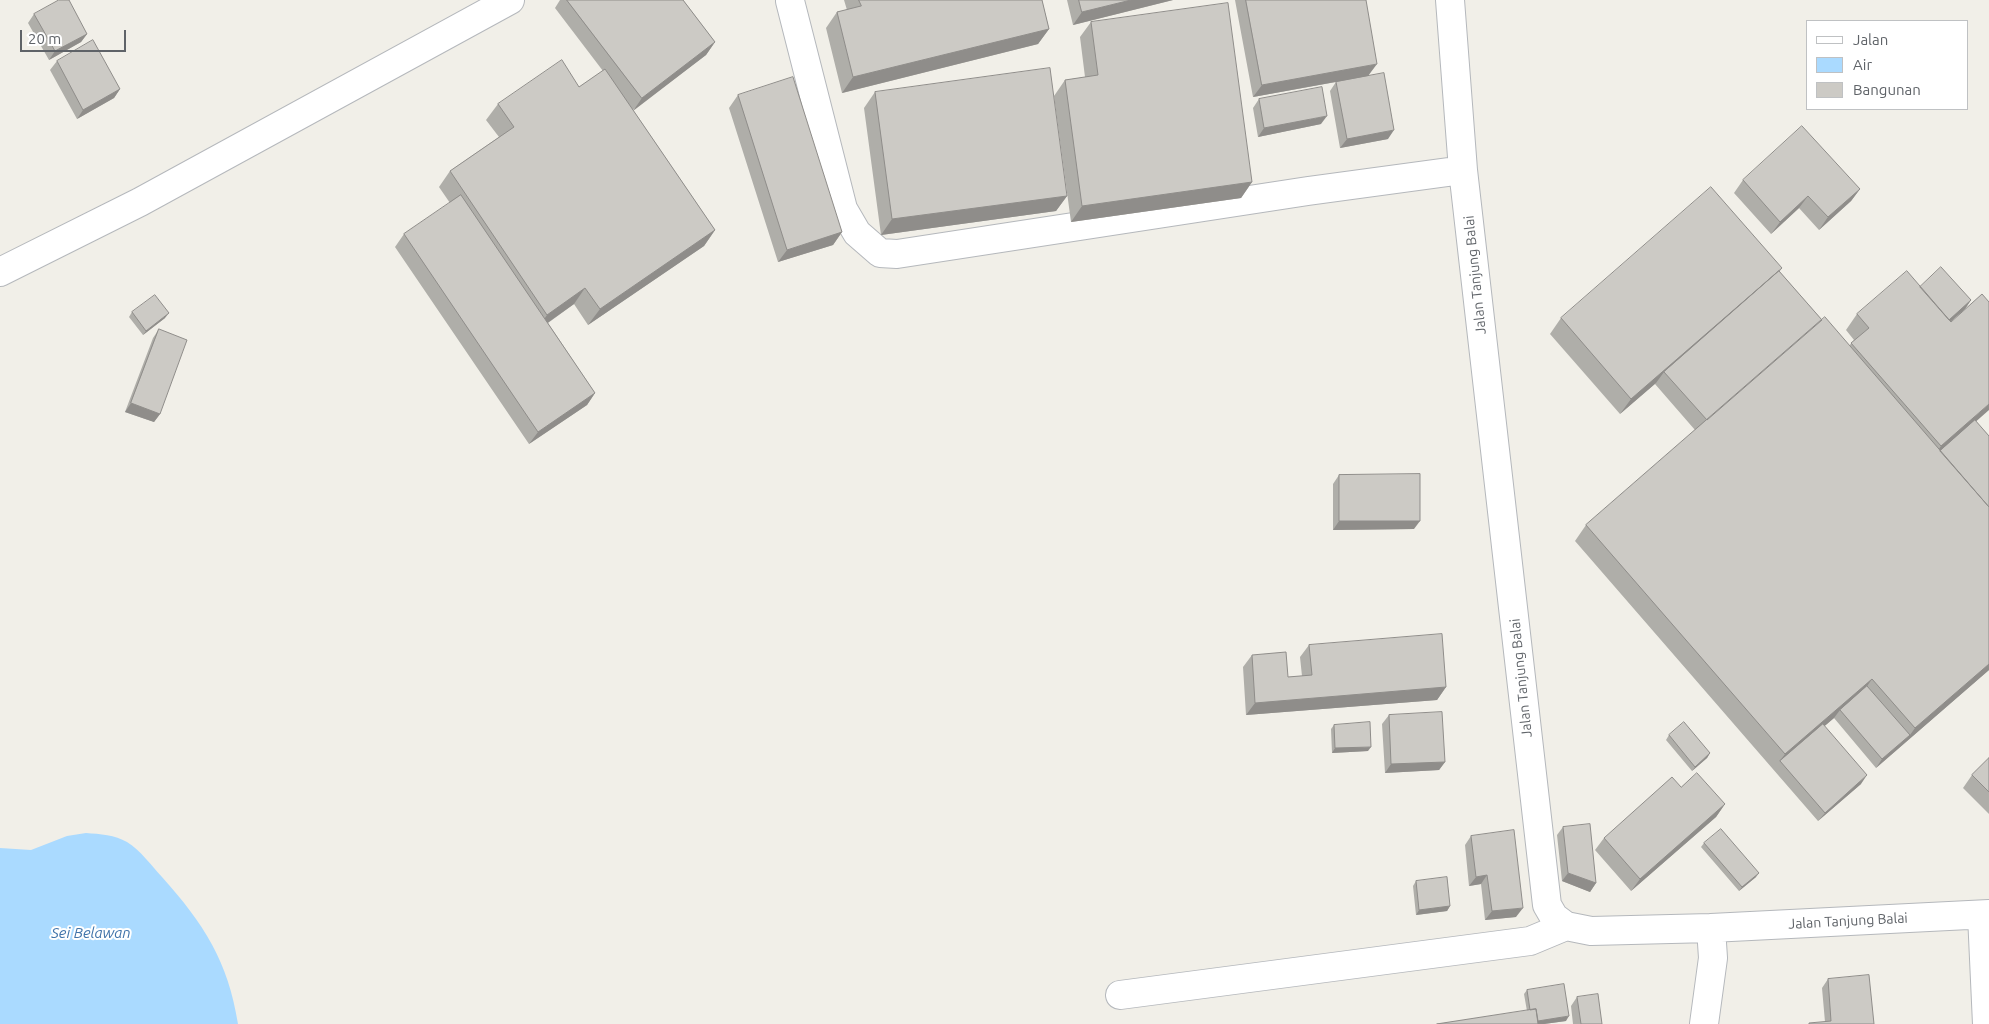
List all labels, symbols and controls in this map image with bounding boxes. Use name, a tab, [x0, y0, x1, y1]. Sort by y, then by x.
scale bar	[22, 20, 129, 52]
legend	[1806, 20, 1969, 110]
text: 20 m	[28, 30, 61, 47]
text: Jalan	[1853, 31, 1888, 48]
text: Air	[1853, 56, 1872, 73]
text: Bangunan	[1853, 81, 1921, 98]
street label: Jalan Tanjung Balai	[1460, 215, 1490, 335]
street label: Jalan Tanjung Balai	[1506, 618, 1536, 738]
street label: Jalan Tanjung Balai	[1788, 909, 1908, 933]
water label: Sei Belawan	[51, 924, 131, 942]

